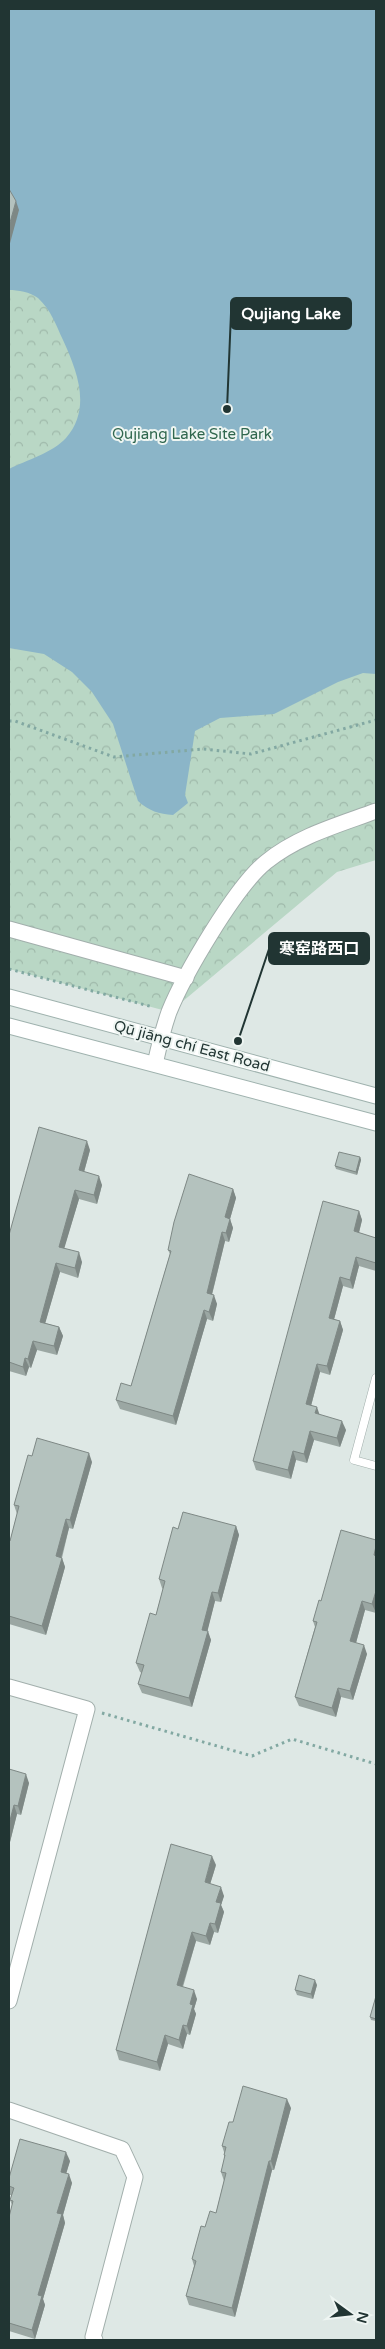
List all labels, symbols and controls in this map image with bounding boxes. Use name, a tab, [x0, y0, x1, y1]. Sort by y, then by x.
callout: Qujiang Lake	[231, 298, 351, 329]
text: Qujiang Lake	[241, 304, 341, 324]
park label: Qujiang Lake Site Park	[112, 425, 272, 443]
callout: 寒窑路西口	[269, 933, 369, 964]
text: 寒窑路西口	[279, 939, 359, 959]
street label: Qū jiāng chí East Road	[112, 1017, 272, 1075]
north arrow	[325, 2289, 375, 2339]
text: N	[352, 2310, 372, 2325]

